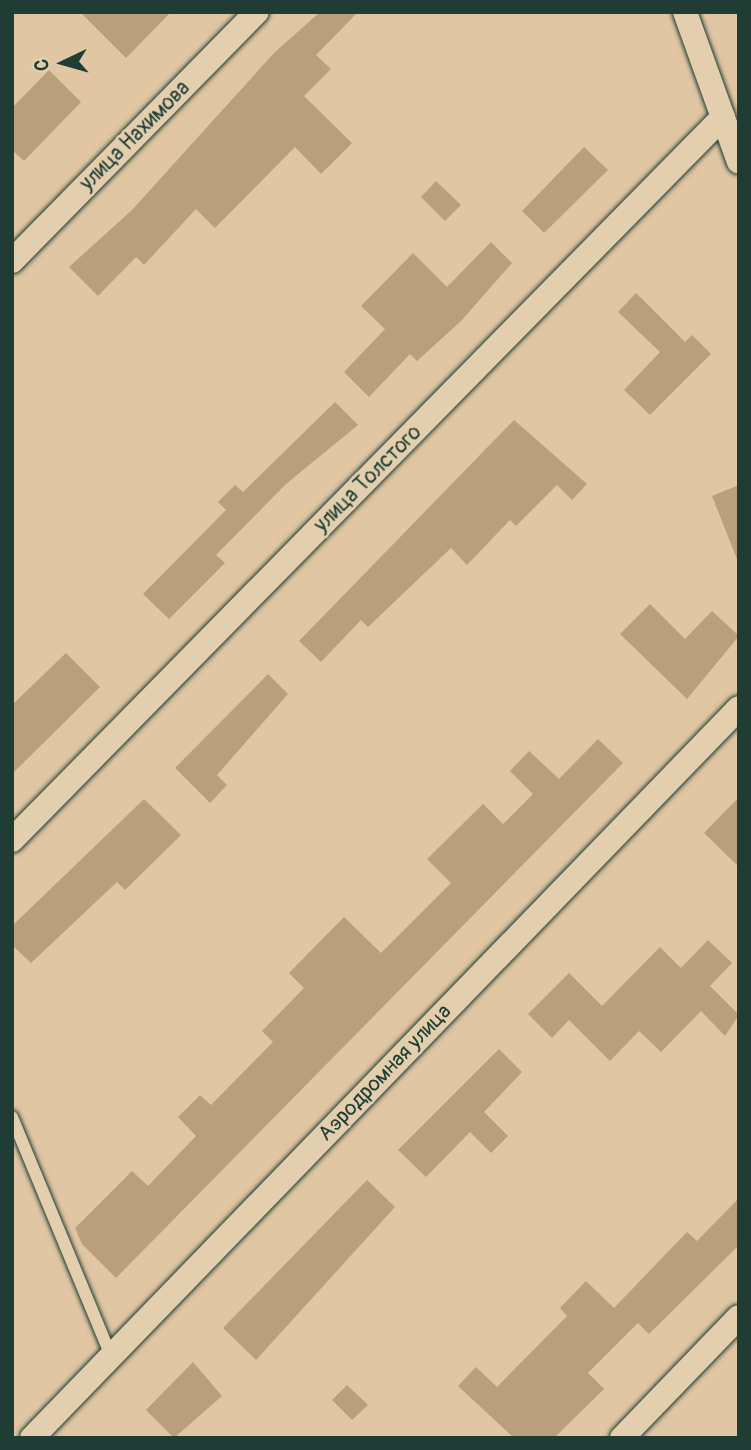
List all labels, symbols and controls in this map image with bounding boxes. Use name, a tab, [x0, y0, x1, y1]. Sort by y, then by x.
north arrow	[28, 28, 98, 98]
text: С	[30, 58, 55, 72]
street label: улица Нахимова	[75, 76, 195, 196]
street label: улица Толстого	[309, 420, 427, 538]
street label: Аэродромная улица	[313, 999, 457, 1147]

